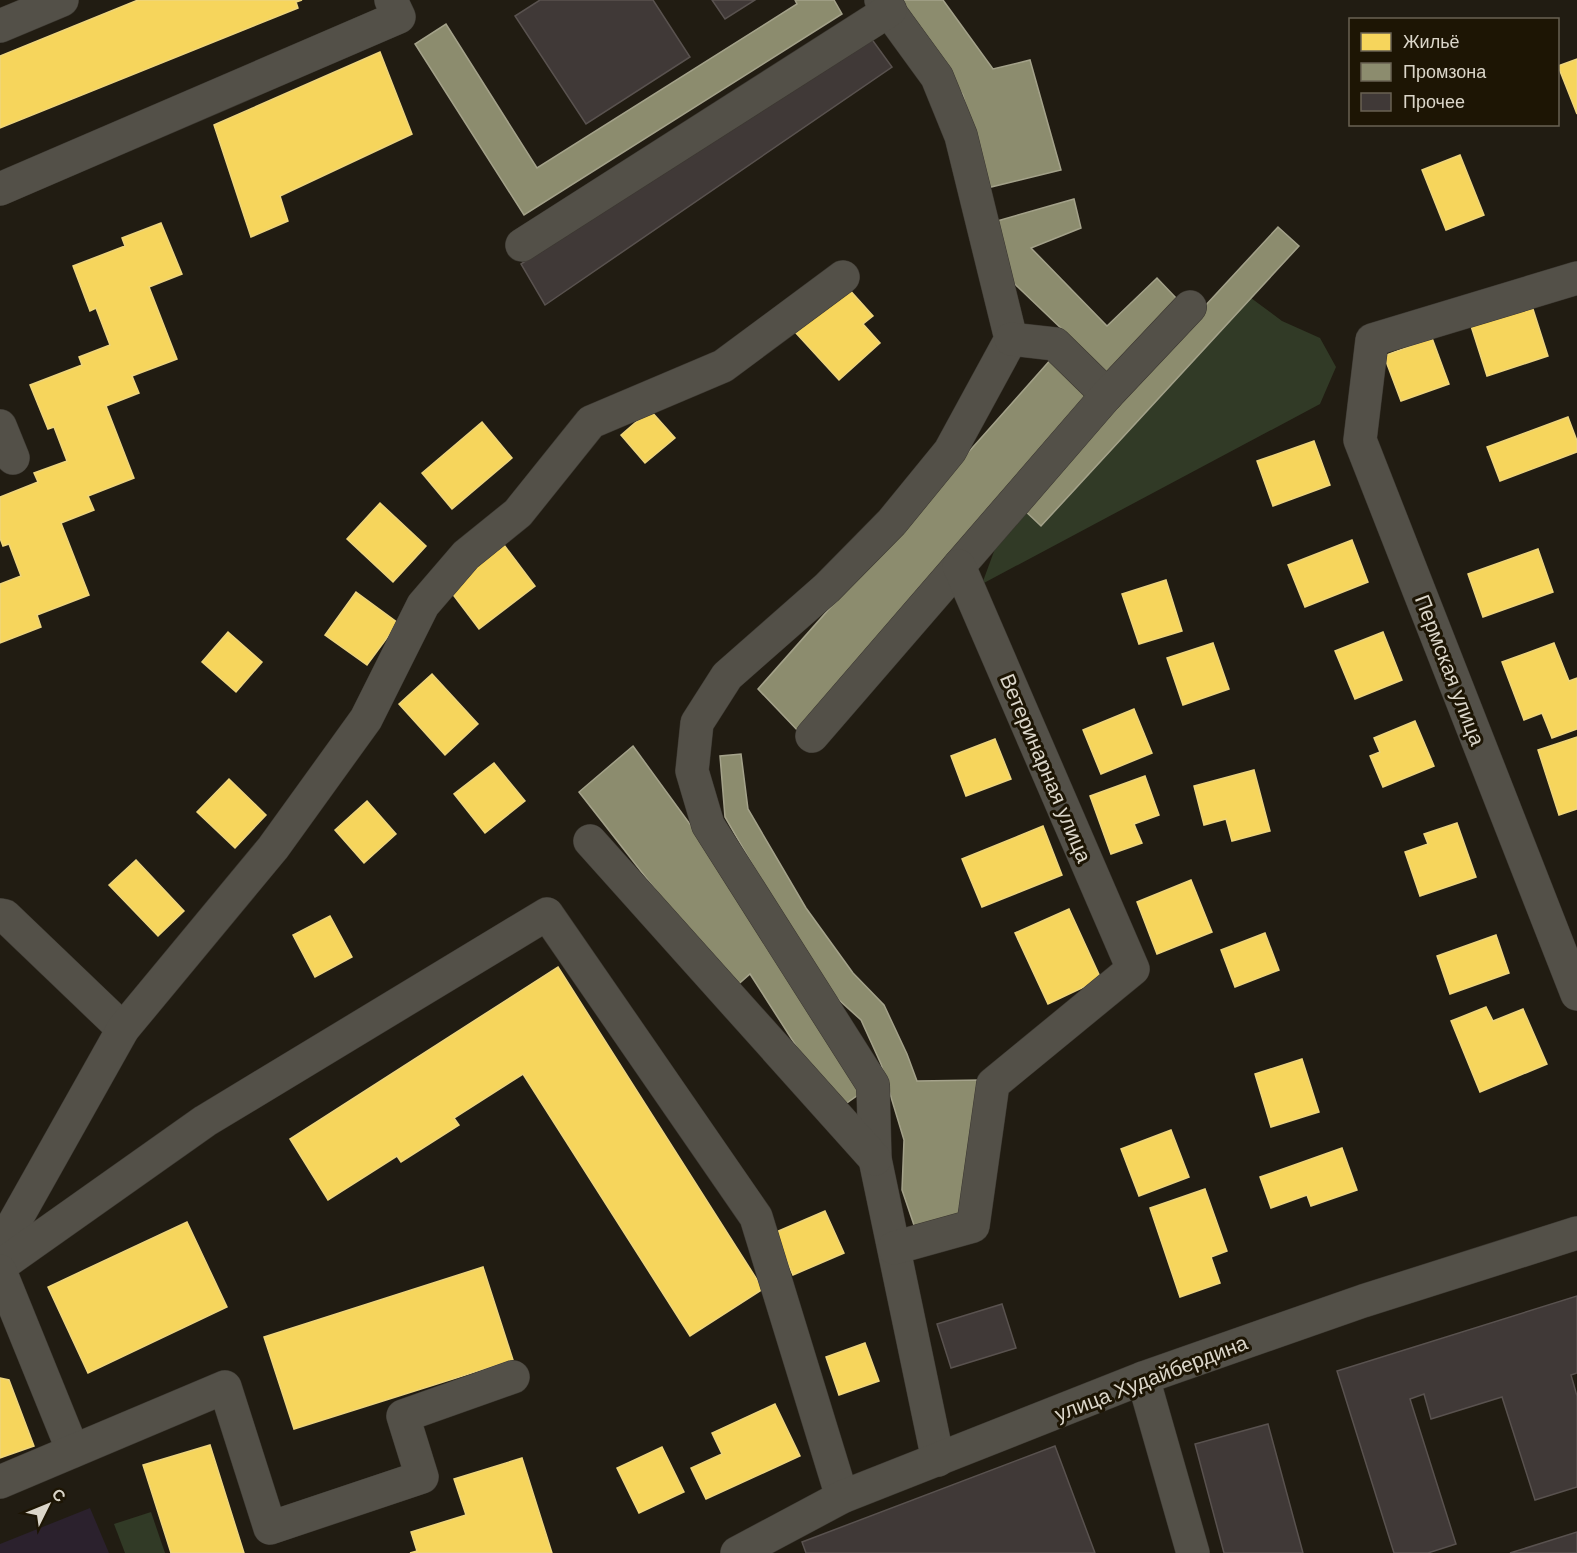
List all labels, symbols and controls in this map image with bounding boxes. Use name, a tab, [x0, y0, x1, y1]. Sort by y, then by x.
legend	[1349, 18, 1559, 126]
text: Жильё	[1403, 32, 1460, 52]
text: Промзона	[1403, 62, 1487, 82]
text: Прочее	[1403, 92, 1465, 112]
street label: Пермская улица	[1411, 591, 1489, 749]
street label: Ветеринарная улица	[996, 670, 1096, 866]
street label: улица Худайбердина	[1051, 1331, 1251, 1425]
north arrow	[18, 1475, 78, 1535]
text: С	[48, 1485, 69, 1505]

